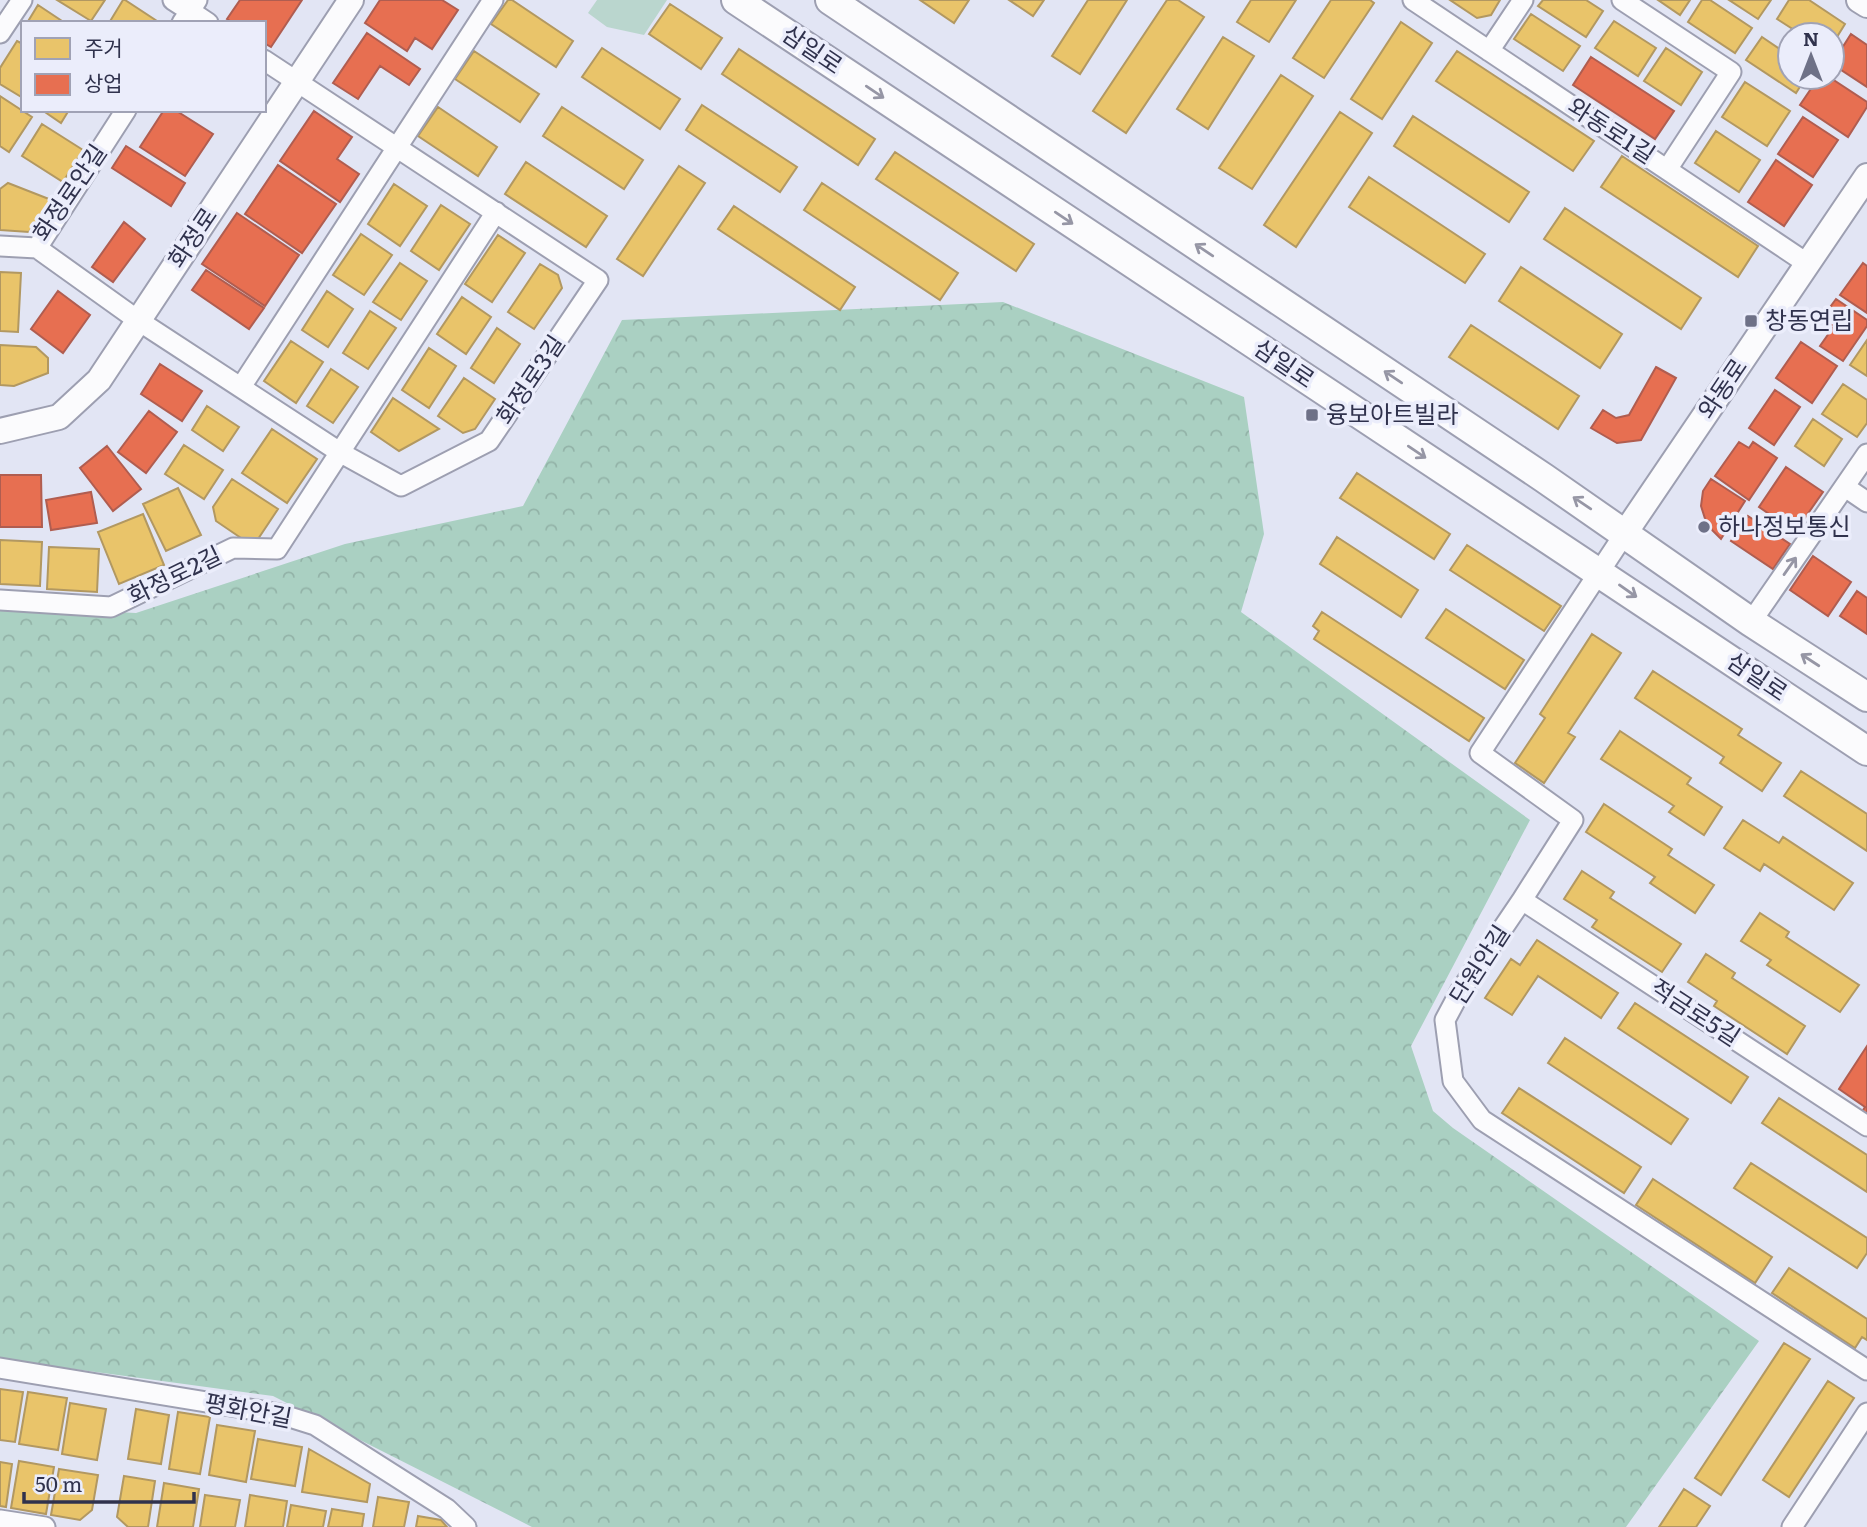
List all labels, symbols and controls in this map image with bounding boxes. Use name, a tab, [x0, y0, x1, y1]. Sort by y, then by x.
street label: 삼일로	[776, 15, 851, 81]
legend	[21, 21, 266, 112]
north arrow	[1776, 21, 1846, 91]
text: N	[1803, 24, 1819, 52]
text: 주거	[84, 31, 123, 62]
text: 상업	[84, 66, 123, 97]
one-way arrow	[865, 85, 884, 99]
street label: 와동로1길	[1562, 88, 1663, 170]
street label: 화정로안길	[23, 136, 113, 247]
street label: 화정로	[158, 199, 224, 274]
one-way arrow	[1054, 211, 1074, 225]
one-way arrow	[1195, 243, 1214, 257]
place label: 창동연립	[1765, 301, 1853, 336]
marker: 창동연립	[1743, 313, 1759, 329]
street label: 화정로3길	[486, 327, 572, 430]
street label: 삼일로	[1248, 329, 1323, 395]
street label: 와동로	[1688, 350, 1754, 425]
one-way arrow	[1384, 369, 1403, 384]
place label: 융보아트빌라	[1326, 395, 1458, 430]
marker: 융보아트빌라	[1304, 407, 1320, 423]
one-way arrow	[1407, 445, 1427, 459]
one-way arrow	[1573, 496, 1592, 511]
place label: 하나정보통신	[1718, 507, 1850, 542]
marker: 하나정보통신	[1696, 519, 1712, 535]
street label: 화정로2길	[121, 536, 227, 612]
one-way arrow	[1783, 557, 1797, 576]
one-way arrow	[1617, 584, 1637, 598]
street label: 삼일로	[1721, 642, 1796, 708]
one-way arrow	[1800, 653, 1820, 667]
street label: 단원안길	[1439, 917, 1517, 1010]
street label: 적금로5길	[1645, 969, 1748, 1053]
street label: 평화안길	[202, 1383, 295, 1434]
scale bar	[24, 1460, 194, 1504]
text: 50 m	[35, 1467, 82, 1498]

